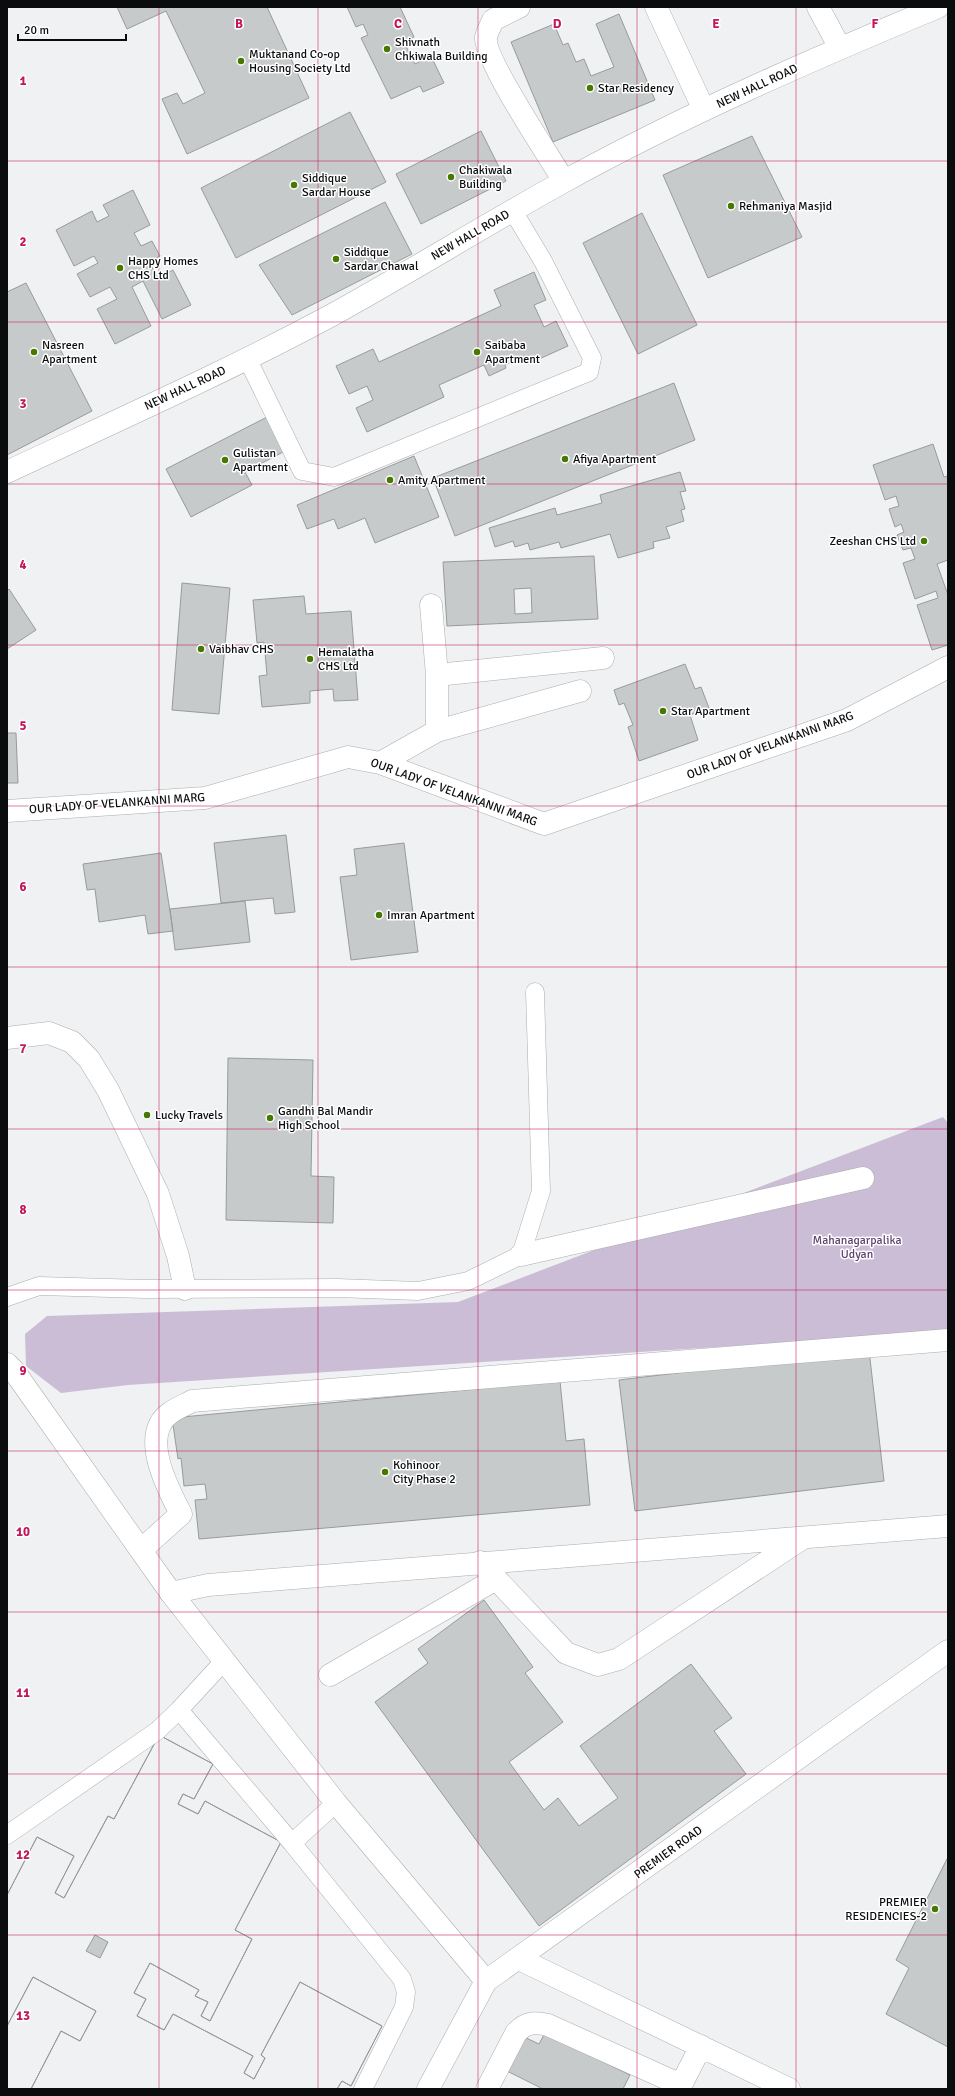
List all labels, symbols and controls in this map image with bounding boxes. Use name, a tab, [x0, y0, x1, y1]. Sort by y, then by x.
scale bar	[18, 16, 126, 42]
text: B	[235, 16, 243, 32]
text: C	[394, 16, 402, 32]
text: D	[553, 16, 562, 32]
text: E	[712, 16, 720, 32]
text: F	[872, 16, 879, 32]
text: 20 m	[24, 23, 49, 38]
place label: Shivnath Chkiwala Building	[395, 35, 488, 64]
marker: Shivnath Chkiwala Building	[382, 44, 392, 54]
place label: Muktanand Co-op Housing Society Ltd	[249, 47, 351, 76]
marker: Muktanand Co-op Housing Society Ltd	[236, 56, 246, 66]
street label: NEW HALL ROAD	[714, 61, 800, 112]
text: 1	[19, 73, 27, 89]
place label: Star Residency	[598, 81, 674, 96]
marker: Star Residency	[585, 83, 595, 93]
place label: Chakiwala Building	[459, 163, 512, 192]
place label: Siddique Sardar House	[302, 171, 371, 200]
marker: Chakiwala Building	[446, 172, 456, 182]
marker: Siddique Sardar House	[289, 180, 299, 190]
place label: Rehmaniya Masjid	[739, 199, 832, 214]
marker: Rehmaniya Masjid	[726, 201, 736, 211]
street label: NEW HALL ROAD	[428, 207, 512, 264]
text: 2	[19, 234, 27, 250]
place label: Siddique Sardar Chawal	[344, 245, 419, 274]
place label: Happy Homes CHS Ltd	[128, 254, 198, 283]
marker: Siddique Sardar Chawal	[331, 254, 341, 264]
marker: Happy Homes CHS Ltd	[115, 263, 125, 273]
place label: Nasreen Apartment	[42, 338, 97, 367]
place label: Saibaba Apartment	[485, 338, 540, 367]
marker: Nasreen Apartment	[29, 347, 39, 357]
marker: Saibaba Apartment	[472, 347, 482, 357]
street label: NEW HALL ROAD	[142, 363, 228, 414]
text: 3	[19, 396, 27, 412]
place label: Gulistan Apartment	[233, 446, 288, 475]
place label: Afiya Apartment	[573, 452, 656, 467]
marker: Afiya Apartment	[560, 454, 570, 464]
marker: Gulistan Apartment	[220, 455, 230, 465]
place label: Amity Apartment	[398, 473, 486, 488]
marker: Amity Apartment	[385, 475, 395, 485]
place label: Zeeshan CHS Ltd	[830, 534, 916, 549]
marker: Zeeshan CHS Ltd	[919, 536, 929, 546]
text: 4	[19, 557, 27, 573]
place label: Vaibhav CHS	[209, 642, 274, 657]
marker: Vaibhav CHS	[196, 644, 206, 654]
place label: Hemalatha CHS Ltd	[318, 645, 374, 674]
marker: Hemalatha CHS Ltd	[305, 654, 315, 664]
place label: Star Apartment	[671, 704, 750, 719]
marker: Star Apartment	[658, 706, 668, 716]
street label: OUR LADY OF VELANKANNI MARG	[685, 708, 856, 783]
text: 5	[19, 718, 27, 734]
street label: OUR LADY OF VELANKANNI MARG	[368, 755, 539, 830]
street label: OUR LADY OF VELANKANNI MARG	[29, 790, 206, 817]
text: 6	[19, 879, 27, 895]
place label: Imran Apartment	[387, 908, 475, 923]
marker: Imran Apartment	[374, 910, 384, 920]
text: 7	[19, 1041, 27, 1057]
place label: Gandhi Bal Mandir High School	[278, 1104, 374, 1133]
place label: Lucky Travels	[155, 1108, 223, 1123]
marker: Lucky Travels	[142, 1110, 152, 1120]
marker: Gandhi Bal Mandir High School	[265, 1113, 275, 1123]
text: 8	[19, 1202, 27, 1218]
park label: Mahanagarpalika Udyan	[812, 1233, 902, 1262]
text: 9	[19, 1363, 27, 1379]
place label: Kohinoor City Phase 2	[393, 1458, 456, 1487]
marker: Kohinoor City Phase 2	[380, 1467, 390, 1477]
text: 10	[16, 1524, 30, 1540]
text: 11	[16, 1685, 30, 1701]
street label: PREMIER ROAD	[631, 1823, 705, 1882]
text: 12	[16, 1847, 30, 1863]
place label: PREMIER RESIDENCIES-2	[845, 1895, 927, 1924]
marker: PREMIER RESIDENCIES-2	[930, 1904, 940, 1914]
text: 13	[16, 2008, 30, 2024]

